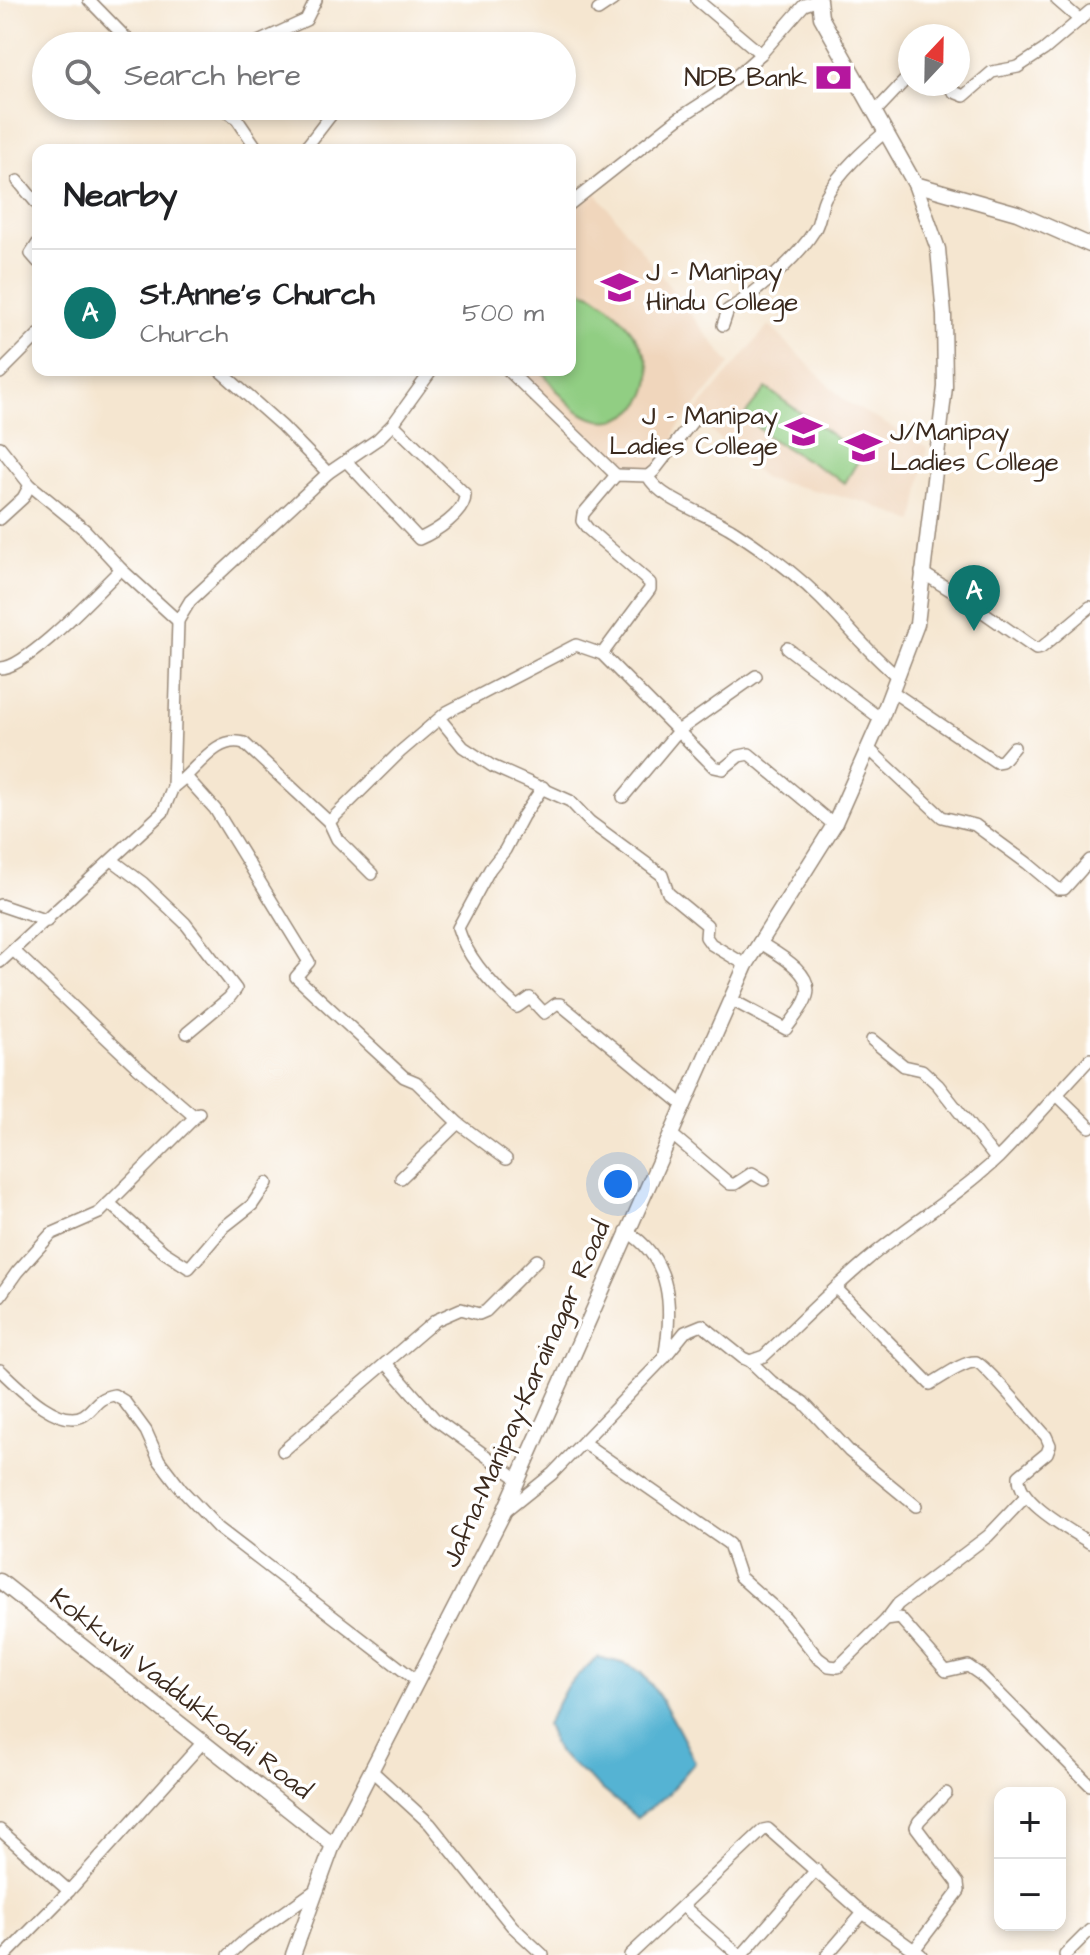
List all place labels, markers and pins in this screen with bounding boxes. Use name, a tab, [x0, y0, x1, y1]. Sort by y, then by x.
bank icon: NDB Bank	[814, 59, 852, 97]
place label: NDB Bank	[684, 60, 807, 96]
place label: J - Manipay Hindu College	[646, 254, 798, 322]
school or university icon: J - Manipay Hindu College	[601, 268, 639, 306]
place label: J - Manipay Ladies College	[609, 398, 778, 466]
school or university icon: J - Manipay Ladies College	[785, 412, 823, 450]
place label: J/Manipay Ladies College	[890, 414, 1059, 482]
school or university icon: J/Manipay Ladies College	[845, 428, 883, 466]
pin: A	[948, 565, 1000, 631]

